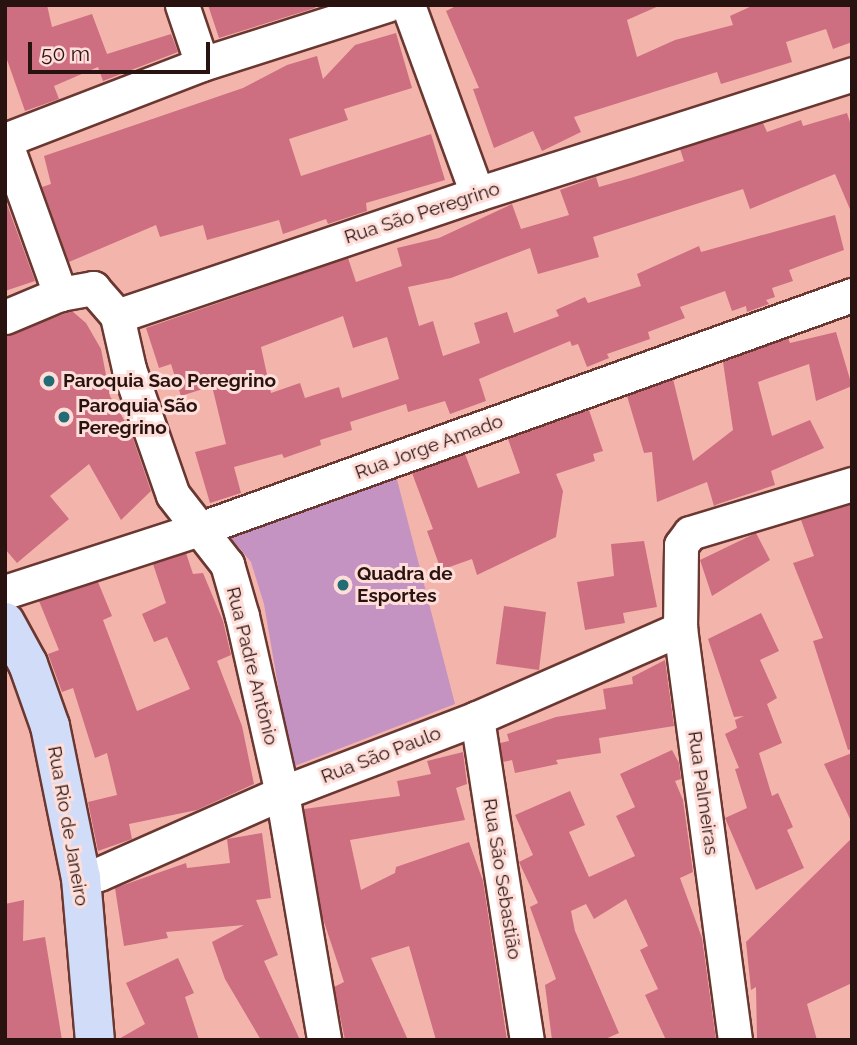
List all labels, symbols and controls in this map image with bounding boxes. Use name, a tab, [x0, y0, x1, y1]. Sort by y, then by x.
scale bar	[32, 28, 214, 72]
text: 50 m	[41, 41, 90, 66]
street label: Rua São Peregrino	[341, 177, 503, 249]
place label: Paroquia Sao Peregrino	[63, 370, 276, 392]
marker: Paroquia Sao Peregrino	[41, 373, 57, 389]
place label: Paroquia São Peregrino	[78, 395, 197, 439]
marker: Paroquia São Peregrino	[56, 409, 72, 425]
street label: Rua Jorge Amado	[351, 409, 507, 485]
place label: Quadra de Esportes	[357, 563, 453, 607]
marker: Quadra de Esportes	[335, 577, 351, 593]
street label: Rua Padre Antônio	[221, 584, 283, 748]
street label: Rua São Paulo	[318, 722, 444, 788]
street label: Rua Palmeiras	[683, 730, 723, 856]
street label: Rua Rio de Janeiro	[43, 744, 93, 908]
street label: Rua São Sebastião	[478, 797, 526, 961]

